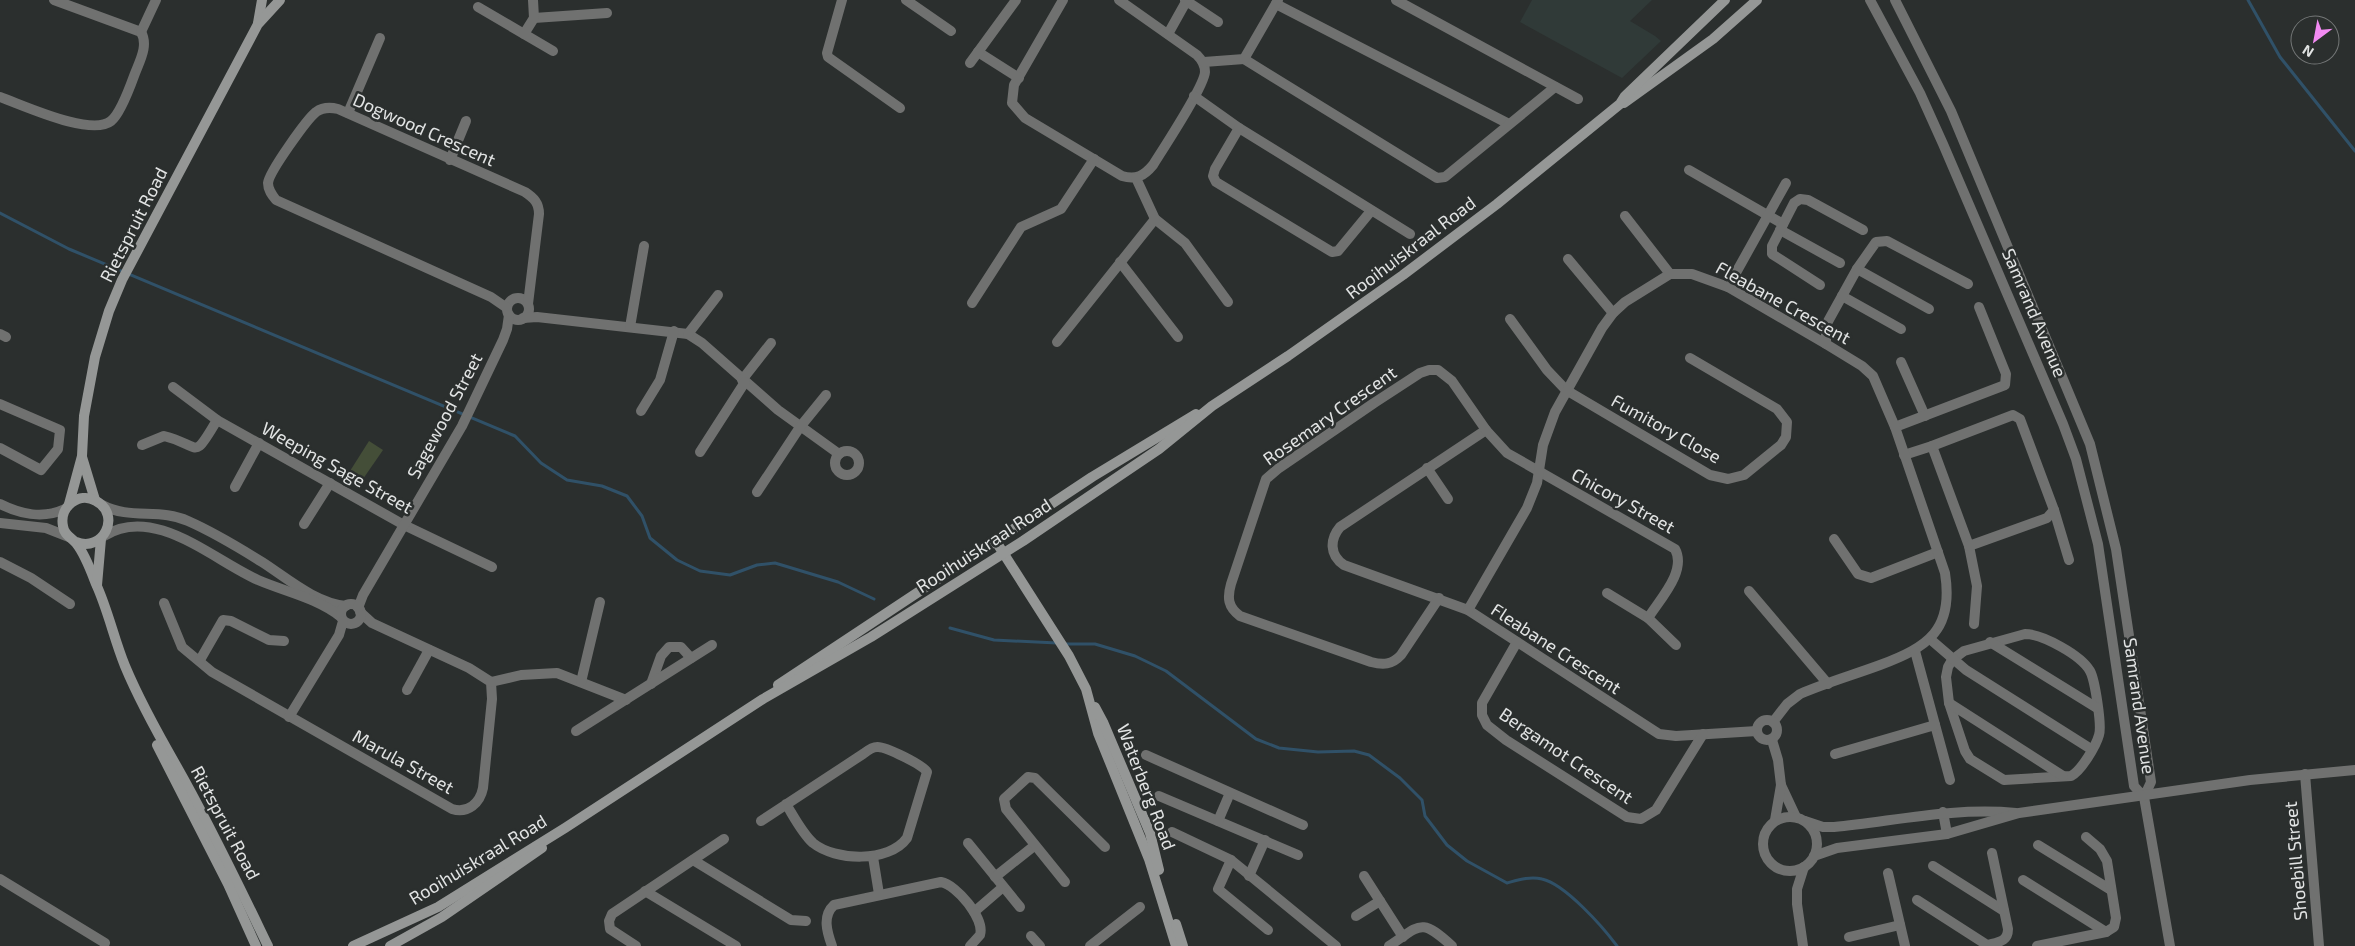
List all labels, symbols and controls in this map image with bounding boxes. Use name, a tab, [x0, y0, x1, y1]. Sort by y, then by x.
north arrow	[2290, 15, 2340, 65]
text: N	[2299, 42, 2317, 61]
street label: Dogwood Crescent	[350, 88, 499, 170]
street label: Rietspruit Road	[95, 163, 172, 286]
street label: Rooihuiskraal Road	[1341, 191, 1480, 303]
street label: Samrand Avenue	[1998, 245, 2072, 380]
street label: Fleabane Crescent	[1712, 256, 1855, 348]
street label: Sagewood Street	[402, 349, 487, 482]
street label: Rosemary Crescent	[1258, 361, 1400, 469]
street label: Fumitory Close	[1608, 389, 1725, 467]
street label: Weeping Sage Street	[258, 417, 417, 518]
street label: Chicory Street	[1568, 463, 1679, 538]
street label: Rooihuiskraal Road	[912, 493, 1055, 597]
street label: Fleabane Crescent	[1487, 598, 1626, 698]
street label: Samrand Avenue	[2120, 636, 2160, 775]
street label: Bergamot Crescent	[1496, 702, 1638, 808]
street label: Waterberg Road	[1113, 721, 1181, 853]
street label: Marula Street	[349, 724, 458, 798]
street label: Rietspruit Road	[187, 762, 265, 883]
street label: Shoebill Street	[2279, 800, 2311, 922]
street label: Rooihuiskraal Road	[405, 809, 550, 909]

